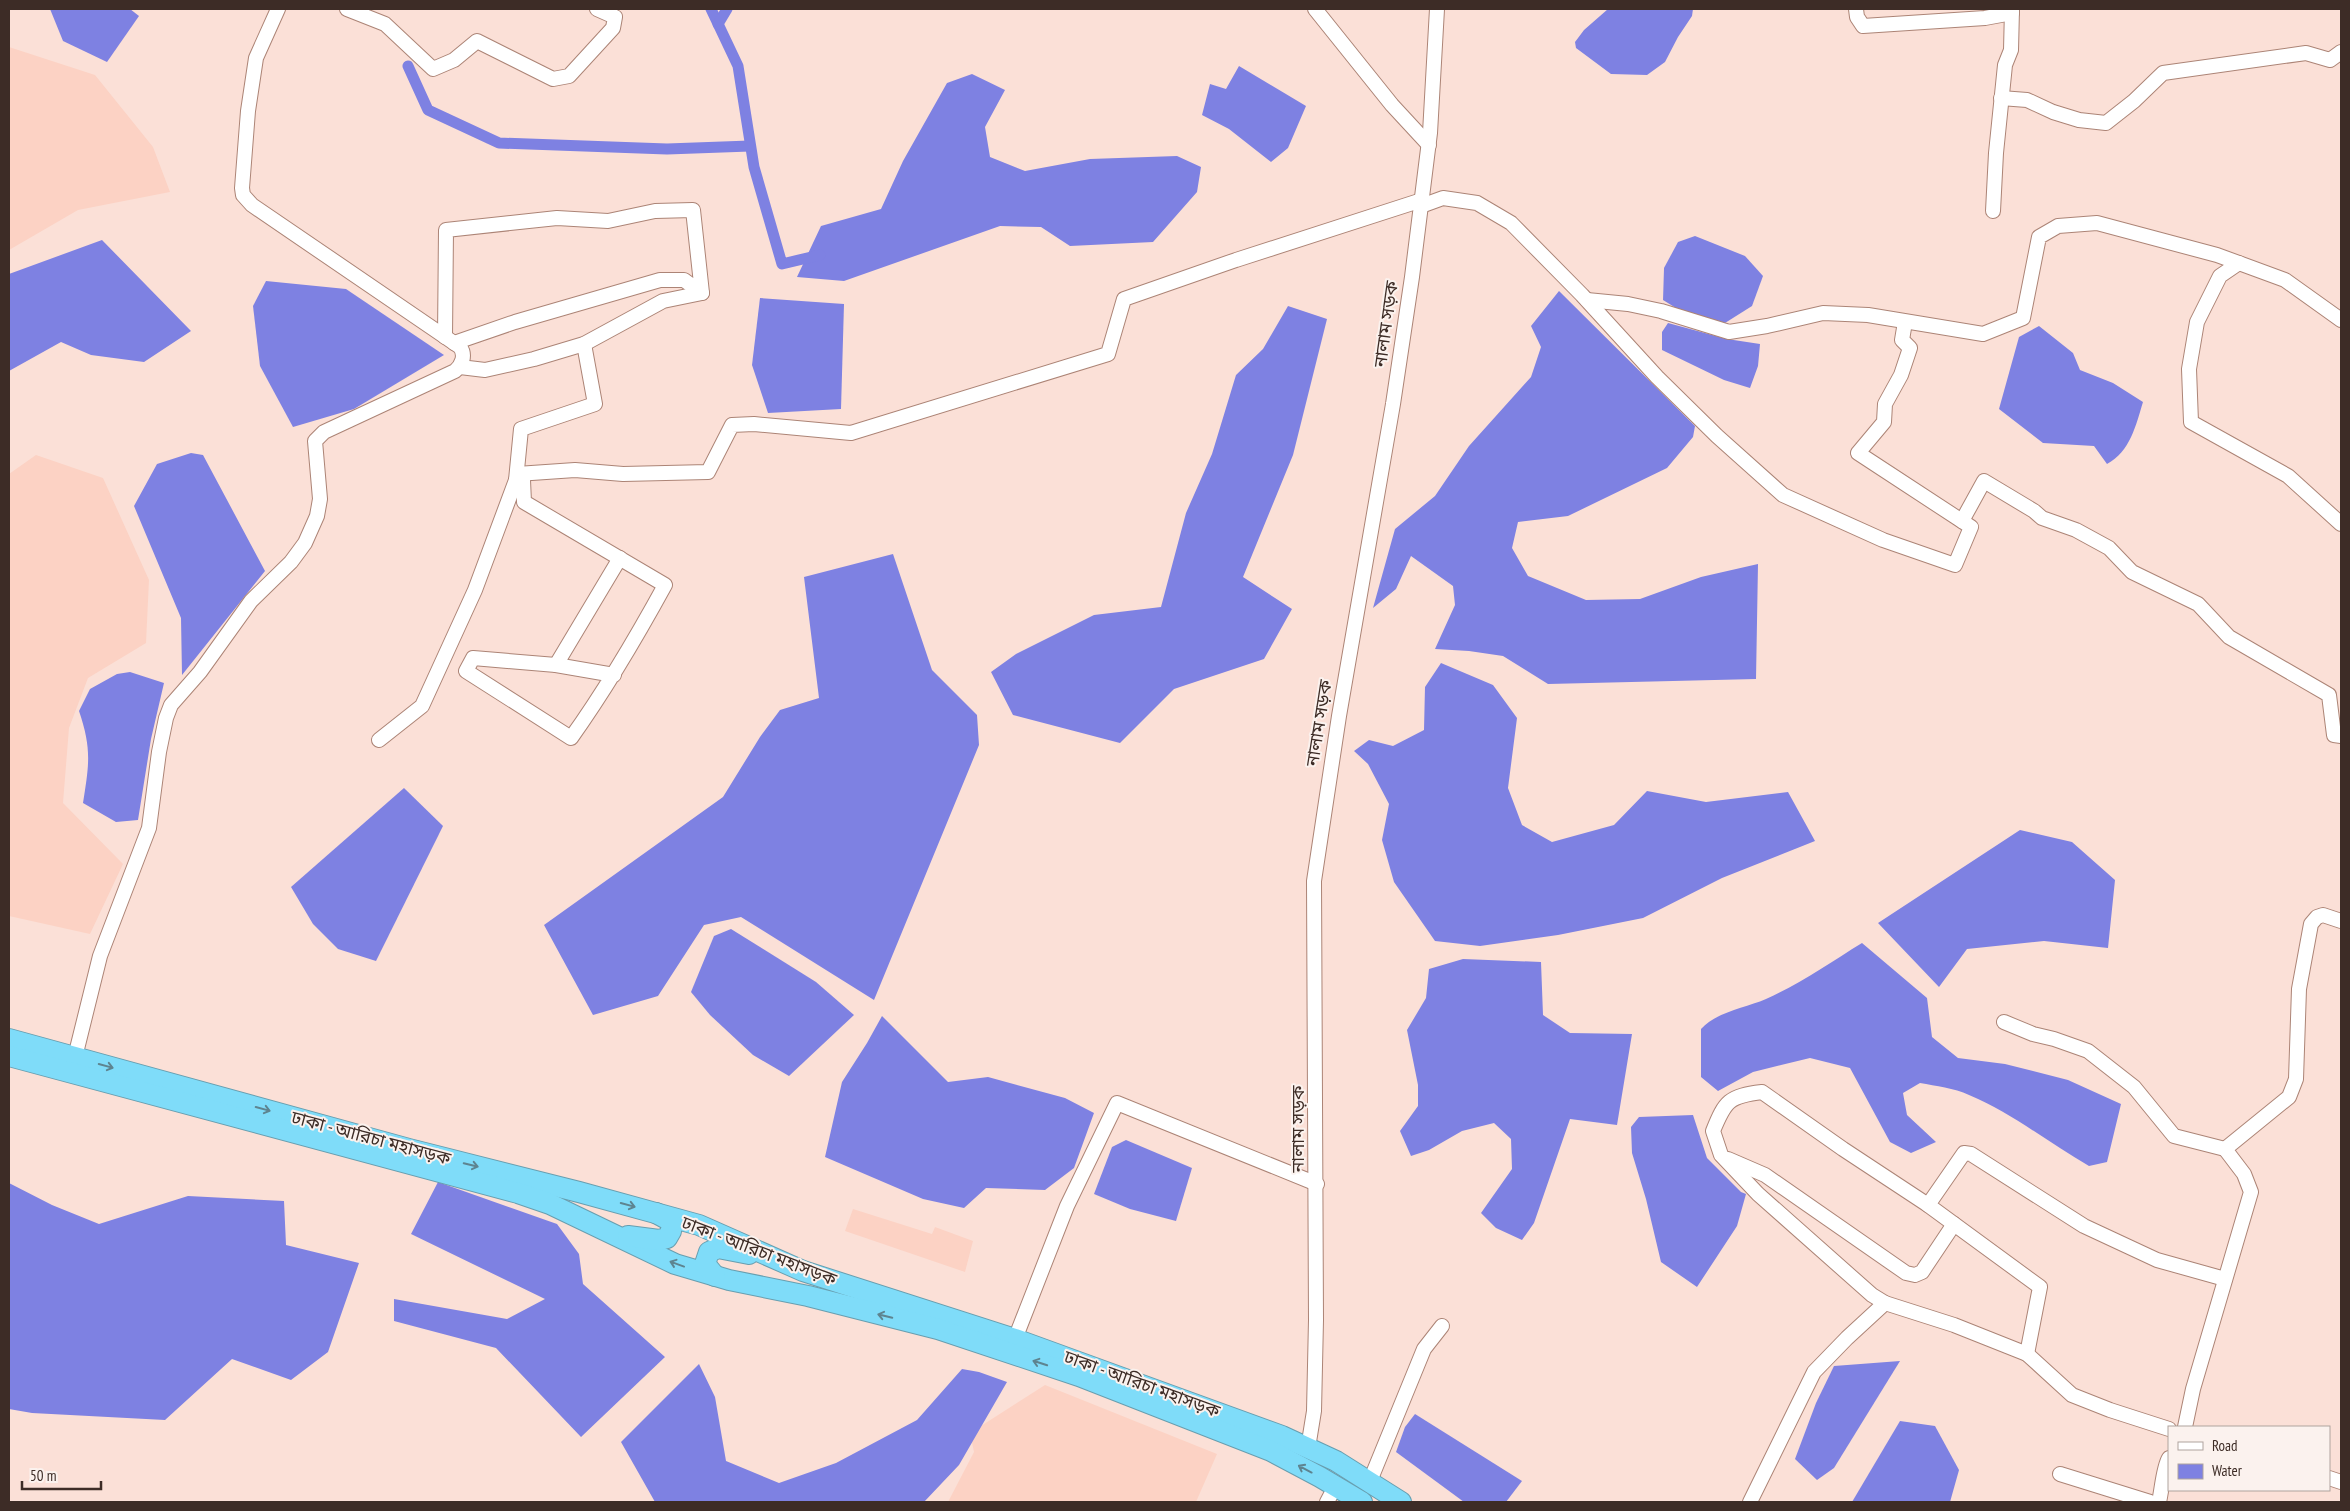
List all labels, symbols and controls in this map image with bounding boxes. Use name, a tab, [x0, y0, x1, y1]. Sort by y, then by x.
street label: নালাম সড়ক	[1368, 279, 1403, 370]
street label: নালাম সড়ক	[1300, 678, 1337, 769]
one-way arrow	[98, 1062, 114, 1071]
street label: নালাম সড়ক	[1286, 1085, 1309, 1173]
one-way arrow	[254, 1105, 270, 1114]
street label: ঢাকা - আরিচা মহাসড়ক	[288, 1105, 454, 1170]
one-way arrow	[462, 1160, 478, 1170]
one-way arrow	[620, 1201, 636, 1210]
street label: ঢাকা - আরিচা মহাসড়ক	[678, 1210, 840, 1291]
one-way arrow	[669, 1259, 685, 1268]
one-way arrow	[878, 1311, 894, 1320]
street label: ঢাকা - আরিচা মহাসড়ক	[1060, 1344, 1224, 1423]
one-way arrow	[1033, 1358, 1049, 1367]
legend	[2168, 1426, 2330, 1491]
text: Road	[2212, 1436, 2238, 1455]
scale bar	[22, 1458, 101, 1490]
text: Water	[2212, 1461, 2243, 1480]
one-way arrow	[1298, 1464, 1313, 1473]
text: 50 m	[30, 1466, 56, 1485]

